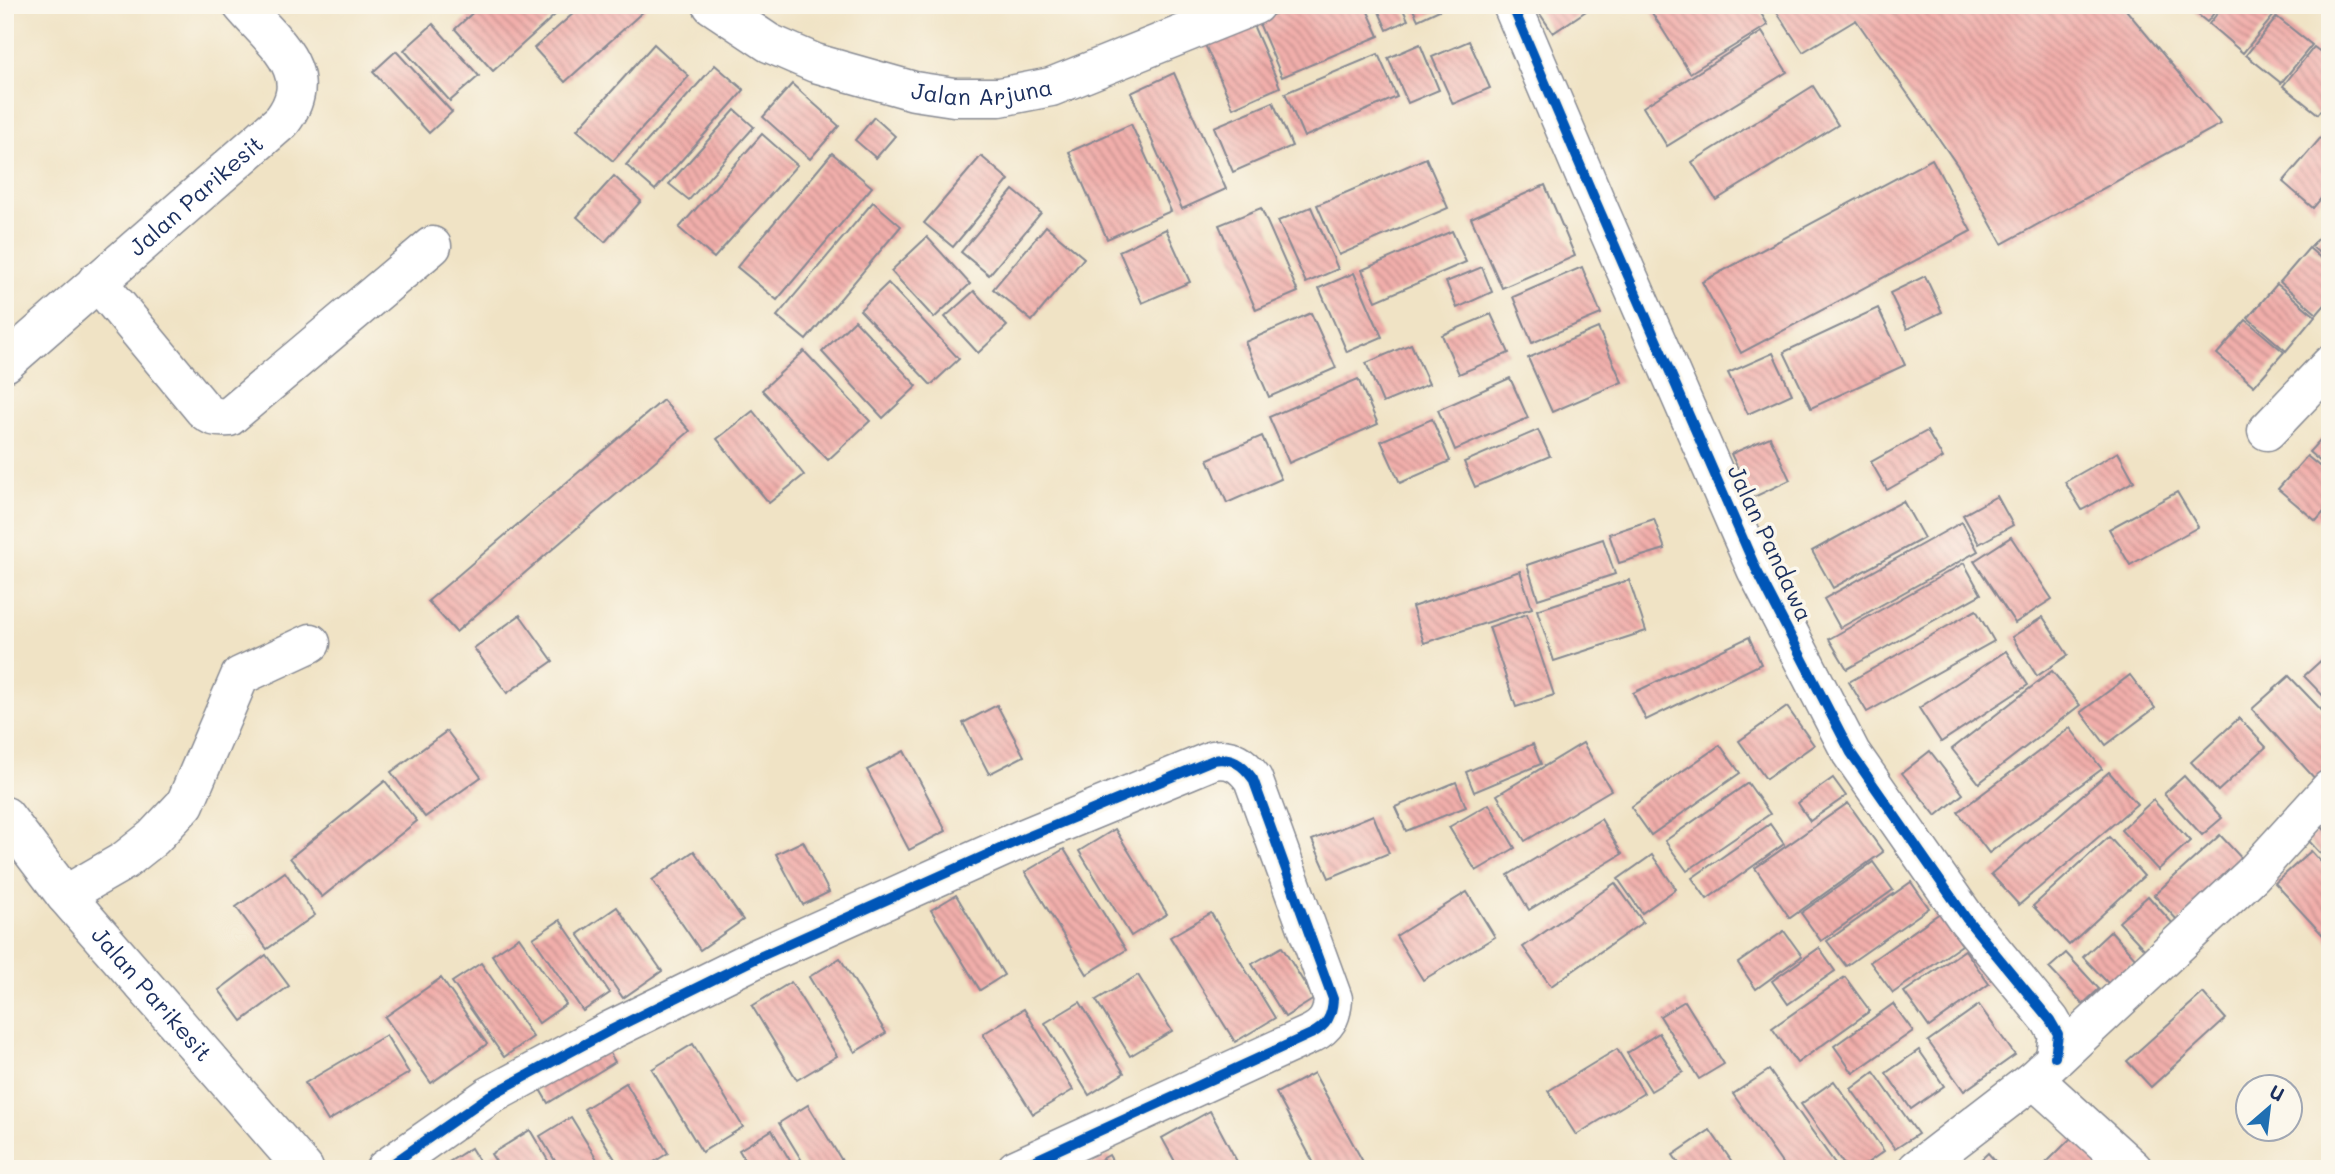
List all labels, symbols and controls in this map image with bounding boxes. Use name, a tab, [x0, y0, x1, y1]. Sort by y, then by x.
street label: Jalan Arjuna	[909, 71, 1055, 111]
street label: Jalan Parikesit	[122, 128, 269, 262]
street label: Jalan Pandawa	[1722, 459, 1820, 626]
street label: Jalan Parikesit	[86, 920, 219, 1067]
north arrow	[2234, 1072, 2304, 1142]
text: U	[2265, 1078, 2289, 1107]

